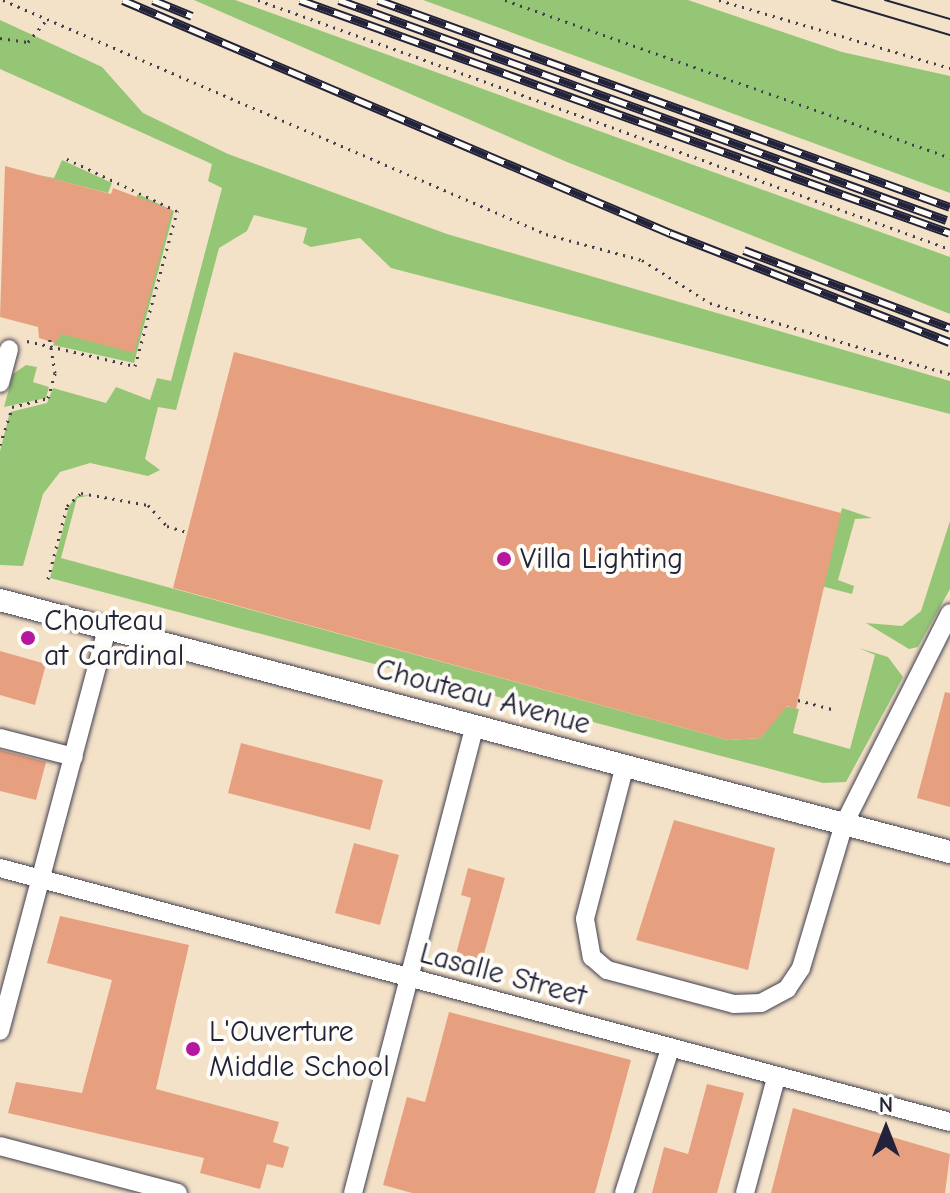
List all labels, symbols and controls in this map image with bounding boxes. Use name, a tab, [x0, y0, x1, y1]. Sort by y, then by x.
place label: Villa Lighting	[520, 541, 683, 577]
marker: Villa Lighting	[495, 550, 513, 568]
place label: Chouteau at Cardinal	[44, 603, 184, 674]
marker: Chouteau at Cardinal	[19, 629, 37, 647]
street label: Chouteau Avenue	[372, 651, 594, 743]
street label: Lasalle Street	[416, 935, 590, 1015]
place label: L'Ouverture Middle School	[209, 1014, 390, 1084]
marker: L'Ouverture Middle School	[184, 1040, 202, 1058]
north arrow	[846, 1089, 926, 1169]
text: N	[879, 1092, 893, 1118]

